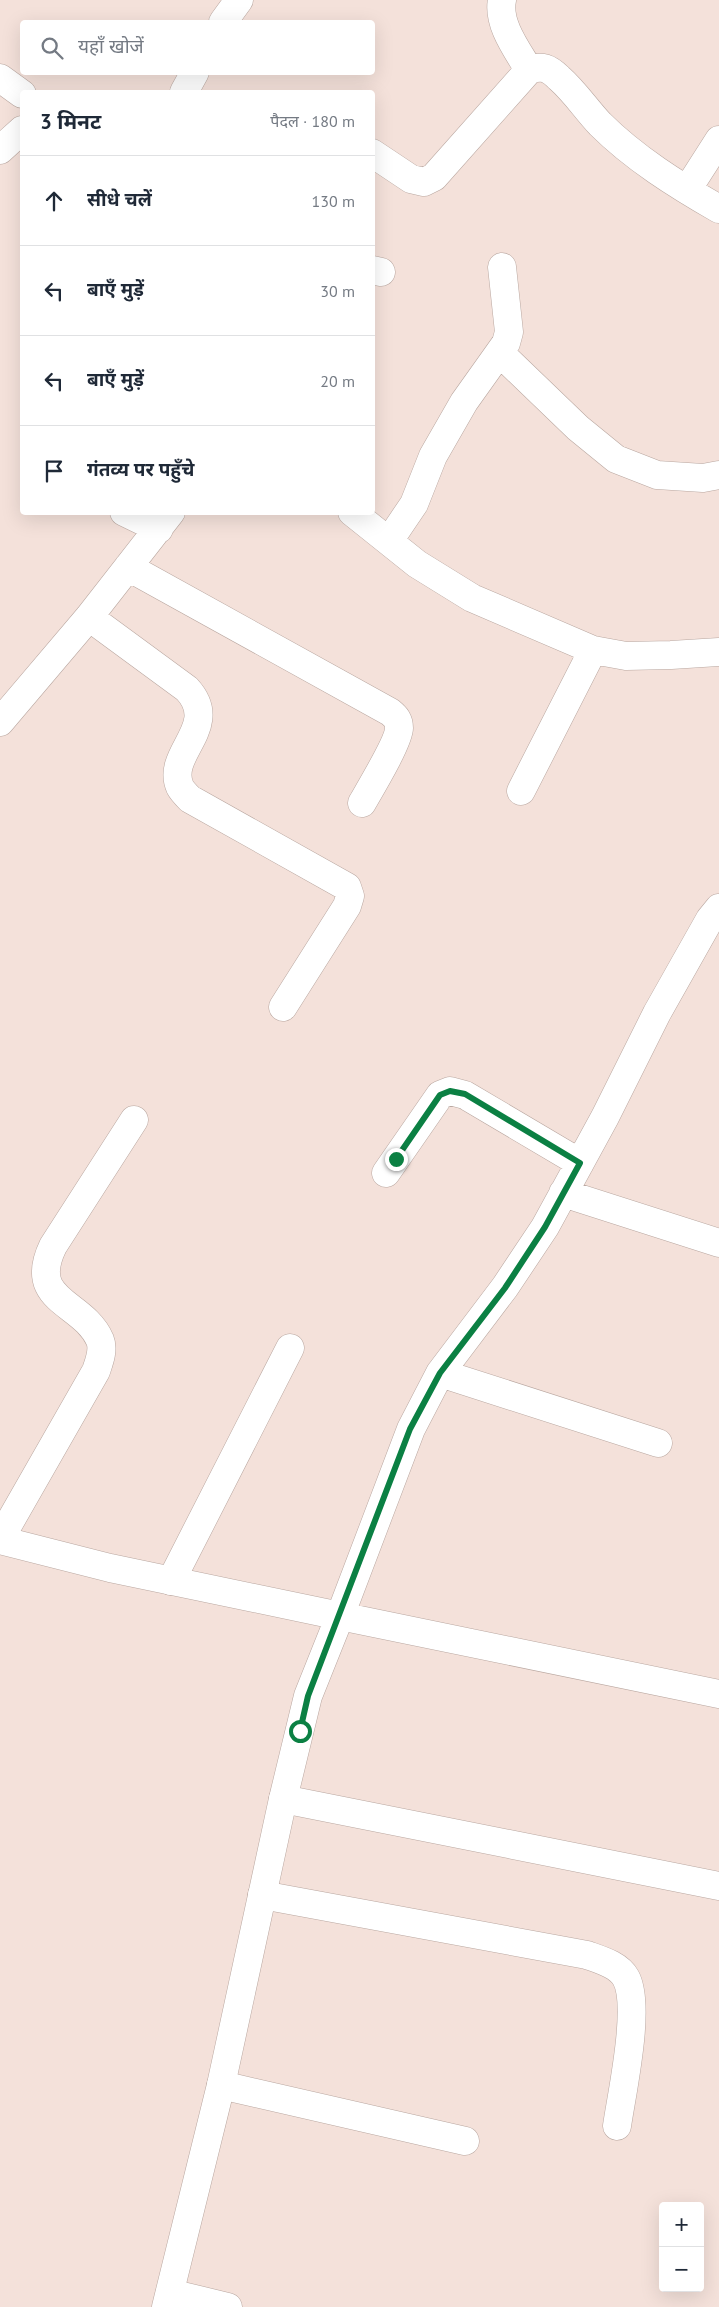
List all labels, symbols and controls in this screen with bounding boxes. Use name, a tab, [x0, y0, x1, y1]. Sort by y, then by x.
search box	[20, 20, 375, 75]
icon: search	[38, 34, 66, 62]
text: यहाँ खोजें	[78, 34, 144, 58]
text: 3 मिनट	[40, 108, 101, 135]
text: पैदल · 180 m	[270, 111, 355, 131]
icon: ahead	[40, 187, 68, 215]
text: सीधे चलें	[87, 187, 152, 211]
text: 130 m	[312, 191, 355, 211]
icon: left	[40, 277, 68, 305]
text: बाएँ मुड़ें	[87, 277, 144, 301]
text: 30 m	[320, 281, 355, 301]
icon: left	[40, 367, 68, 395]
text: बाएँ मुड़ें	[87, 367, 144, 391]
text: 20 m	[320, 371, 355, 391]
icon: arrive	[40, 457, 68, 485]
text: गंतव्य पर पहुँचे	[87, 457, 194, 481]
route end	[385, 1148, 408, 1171]
route start	[289, 1720, 312, 1743]
map controls	[659, 2202, 704, 2292]
button: +	[659, 2202, 704, 2247]
button: −	[659, 2247, 704, 2292]

